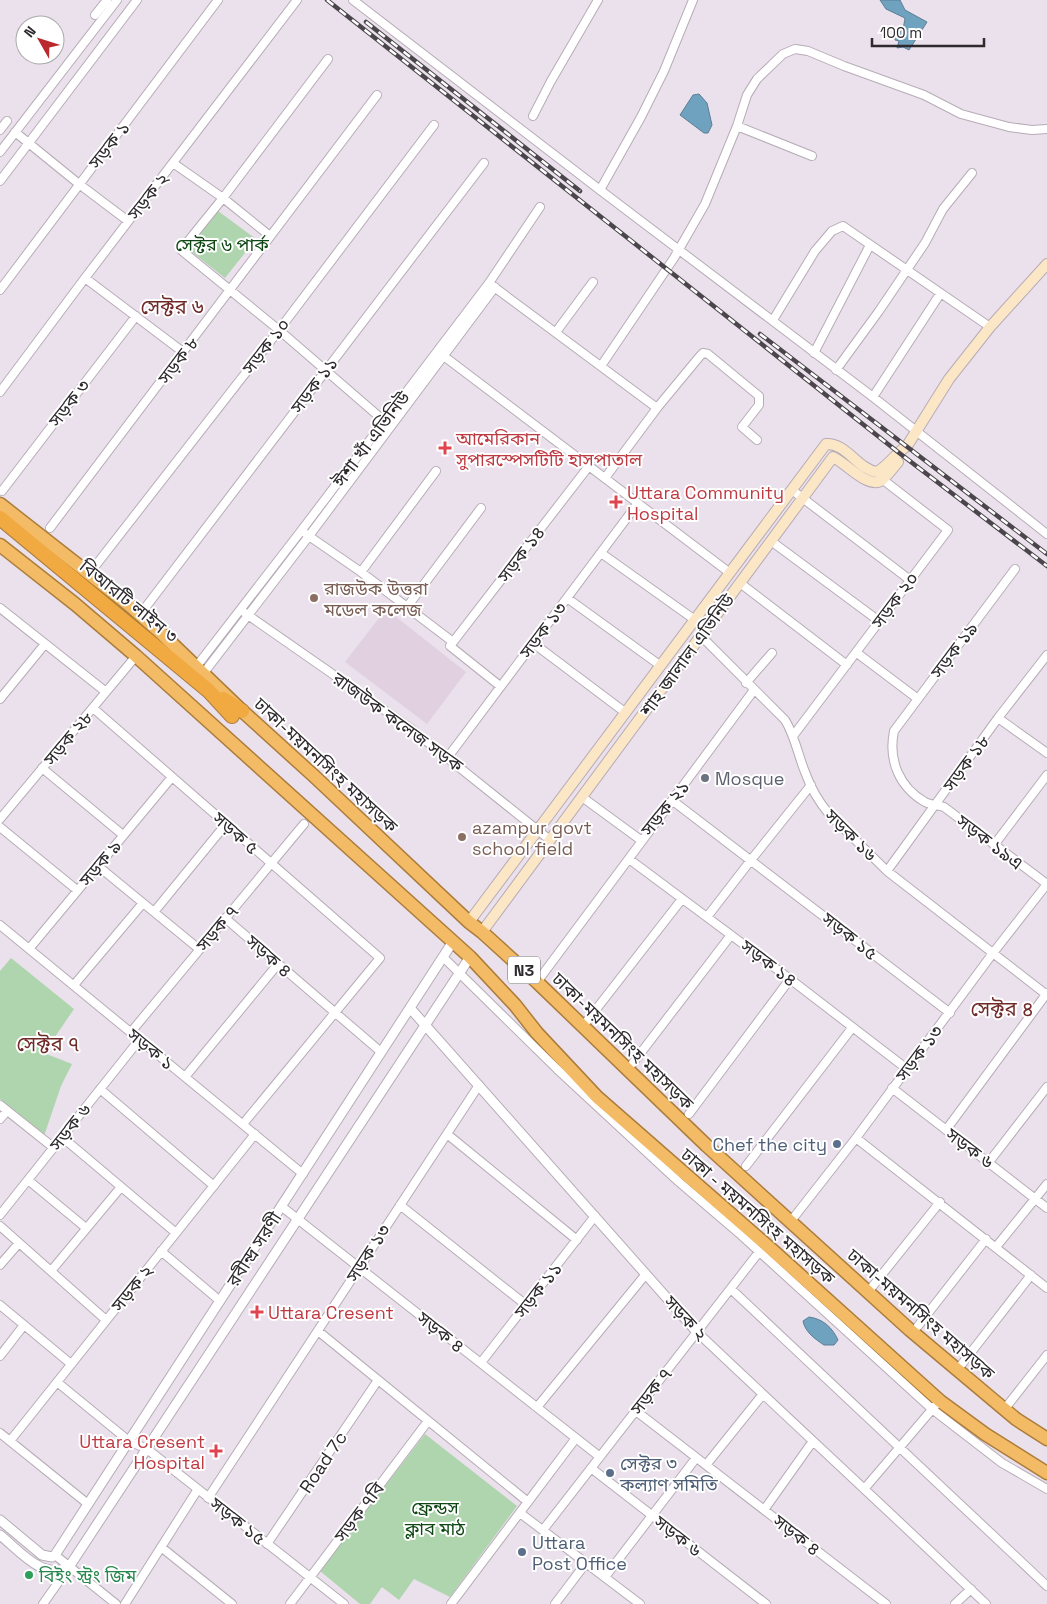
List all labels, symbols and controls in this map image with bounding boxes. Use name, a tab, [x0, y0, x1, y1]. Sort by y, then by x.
north arrow	[15, 15, 65, 65]
scale bar	[872, 15, 984, 47]
text: N	[20, 23, 40, 41]
text: 100 m	[880, 23, 922, 42]
street label: সড়ক ১	[83, 117, 135, 174]
street label: সড়ক ২	[122, 167, 174, 225]
park label: সেক্টর ৬ পার্ক	[175, 233, 269, 256]
district label: সেক্টর ৬	[140, 294, 204, 320]
street label: সড়ক ১০	[236, 314, 295, 379]
street label: সড়ক ৮	[152, 331, 204, 389]
street label: সড়ক ১১	[285, 352, 343, 418]
street label: সড়ক ৩	[43, 374, 95, 432]
street label: ঈশা খাঁ এভিনিউ	[327, 386, 415, 492]
place label: আমেরিকান সুপারস্পেসটিটি হাসপাতাল	[455, 427, 643, 471]
marker: আমেরিকান সুপারস্পেসটিটি হাসপাতাল	[438, 441, 452, 455]
place label: Uttara Community Hospital	[627, 481, 784, 525]
marker: Uttara Community Hospital	[609, 495, 623, 509]
street label: সড়ক ১৪	[492, 521, 550, 587]
street label: বিআরটি লাইন ৩	[74, 554, 183, 648]
street label: সড়ক ২০	[866, 567, 924, 633]
place label: রাজউক উত্তরা মডেল কলেজ	[323, 577, 428, 621]
street label: শাহ জালাল এভিনিউ	[634, 589, 739, 722]
marker: রাজউক উত্তরা মডেল কলেজ	[308, 592, 320, 604]
street label: সড়ক ১৩	[514, 597, 572, 663]
street label: সড়ক ১৯	[925, 617, 983, 683]
street label: রাজউক কলেজ সড়ক	[327, 666, 468, 777]
street label: ঢাকা-ময়মনসিংহ মহাসড়ক	[249, 692, 403, 838]
street label: সড়ক ২৮	[38, 706, 98, 771]
street label: সড়ক ১৮	[937, 730, 994, 797]
place label: Mosque	[715, 767, 784, 790]
marker: Mosque	[699, 772, 711, 784]
street label: সড়ক ২১	[635, 776, 694, 841]
street label: সড়ক ১৬	[819, 803, 882, 866]
street label: সড়ক ৫	[207, 806, 264, 859]
street label: সড়ক ১৯এ	[951, 809, 1028, 875]
place label: azampur govt school field	[472, 816, 592, 860]
marker: azampur govt school field	[456, 831, 468, 843]
street label: সড়ক ৯	[73, 835, 126, 892]
street label: সড়ক ৭	[190, 900, 243, 957]
street label: সড়ক ১৫	[817, 906, 882, 965]
street label: সড়ক ৪	[240, 929, 297, 982]
street label: সড়ক ১৪	[736, 934, 802, 992]
road number: N3	[508, 956, 540, 984]
street label: ঢাকা-ময়মনসিংহ মহাসড়ক	[547, 967, 699, 1115]
district label: সেক্টর ৪	[970, 996, 1034, 1022]
street label: সড়ক ১৩	[890, 1020, 948, 1086]
street label: সড়ক ১	[122, 1022, 179, 1075]
district label: সেক্টর ৭	[16, 1031, 80, 1057]
street label: সড়ক ৬	[44, 1098, 96, 1156]
street label: সড়ক ৬	[941, 1122, 999, 1174]
place label: Chef the city	[712, 1133, 827, 1156]
marker: Chef the city	[831, 1138, 843, 1150]
street label: ঢাকা - ময়মনসিংহ মহাসড়ক	[676, 1142, 840, 1289]
street label: রবীন্দ্র সরণী	[221, 1207, 287, 1291]
street label: সড়ক ১৩	[340, 1219, 395, 1287]
street label: ঢাকা-ময়মনসিংহ মহাসড়ক	[842, 1243, 1000, 1385]
street label: সড়ক ১১	[508, 1258, 567, 1323]
street label: সড়ক ২	[105, 1260, 158, 1317]
street label: সড়ক ২	[659, 1290, 713, 1346]
place label: Uttara Cresent	[268, 1301, 394, 1324]
marker: Uttara Cresent	[250, 1305, 264, 1319]
street label: সড়ক ৪	[412, 1306, 469, 1358]
street label: সড়ক ৭	[625, 1363, 677, 1420]
street label: Road 7c	[294, 1427, 352, 1497]
place label: Uttara Cresent Hospital	[79, 1430, 205, 1474]
marker: Uttara Cresent Hospital	[209, 1444, 223, 1458]
place label: সেক্টর ৩ কল্যাণ সমিতি	[619, 1452, 718, 1496]
marker: সেক্টর ৩ কল্যাণ সমিতি	[604, 1467, 616, 1479]
street label: সড়ক ৭বি	[328, 1477, 389, 1547]
street label: সড়ক ১৫	[205, 1491, 270, 1550]
park label: ফ্রেন্ডস ক্লাব মাঠ	[404, 1496, 465, 1540]
street label: সড়ক ৪	[768, 1509, 825, 1561]
street label: সড়ক ৬	[649, 1510, 707, 1562]
place label: Uttara Post Office	[532, 1531, 627, 1575]
marker: Uttara Post Office	[516, 1546, 528, 1558]
place label: বিইং স্ট্রং জিম	[38, 1564, 137, 1587]
marker: বিইং স্ট্রং জিম	[23, 1569, 35, 1581]

